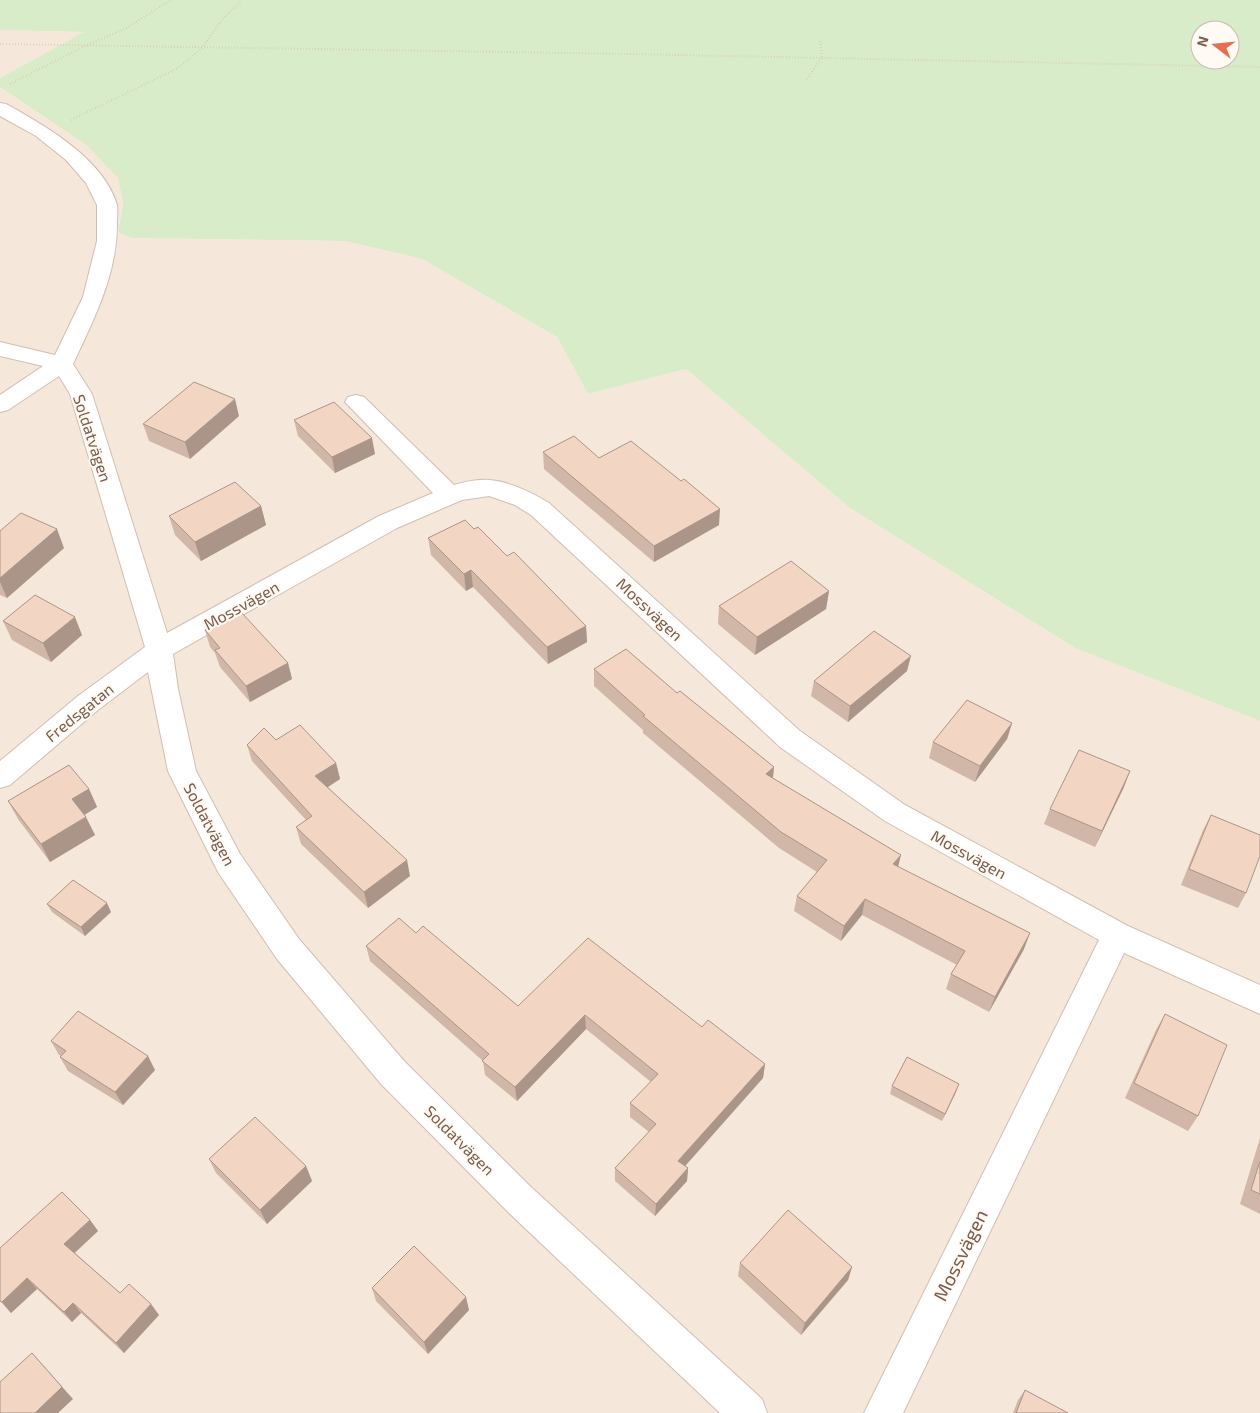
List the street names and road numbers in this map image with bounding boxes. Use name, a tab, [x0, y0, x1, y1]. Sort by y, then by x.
street label: Soldatvägen	[70, 392, 116, 484]
street label: Mossvägen	[613, 574, 687, 644]
street label: Mossvägen	[200, 577, 282, 633]
street label: Fredsgatan	[41, 679, 117, 745]
street label: Soldatvägen	[180, 779, 240, 869]
street label: Mossvägen	[928, 826, 1010, 882]
street label: Soldatvägen	[421, 1101, 499, 1179]
street label: Mossvägen	[928, 1206, 992, 1304]

